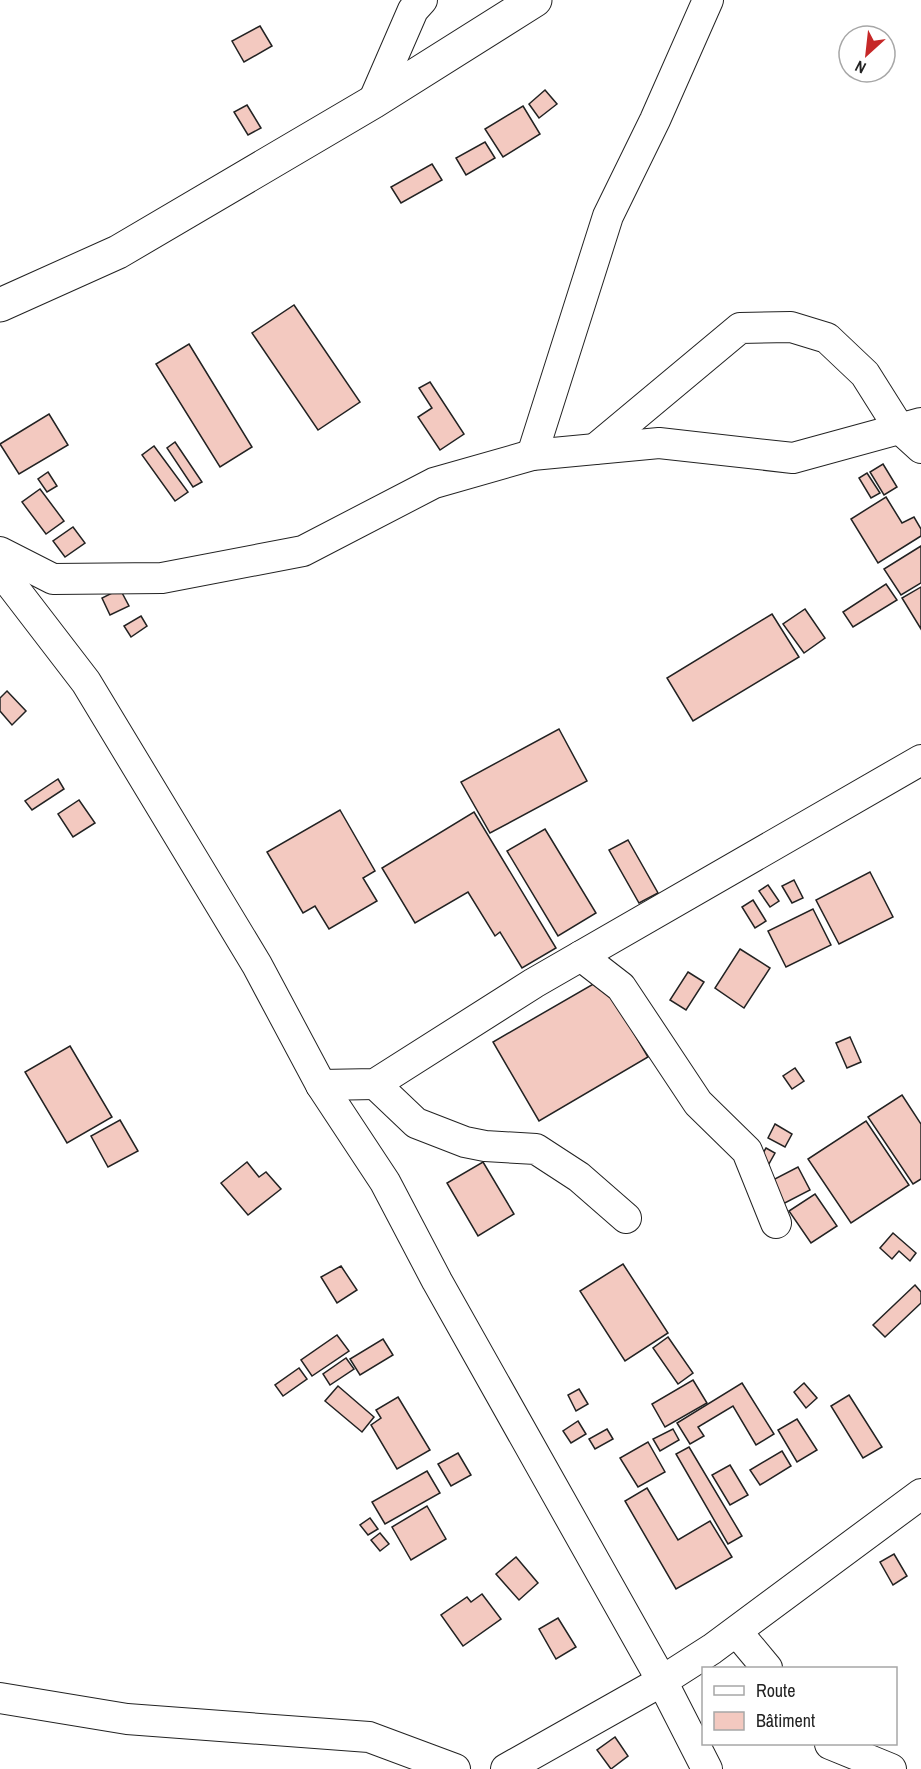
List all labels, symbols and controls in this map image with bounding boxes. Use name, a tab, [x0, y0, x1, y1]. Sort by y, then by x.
north arrow	[837, 24, 897, 84]
text: N	[851, 55, 869, 79]
legend	[702, 1667, 897, 1745]
text: Route	[756, 1678, 795, 1703]
text: Bâtiment	[756, 1708, 815, 1733]

